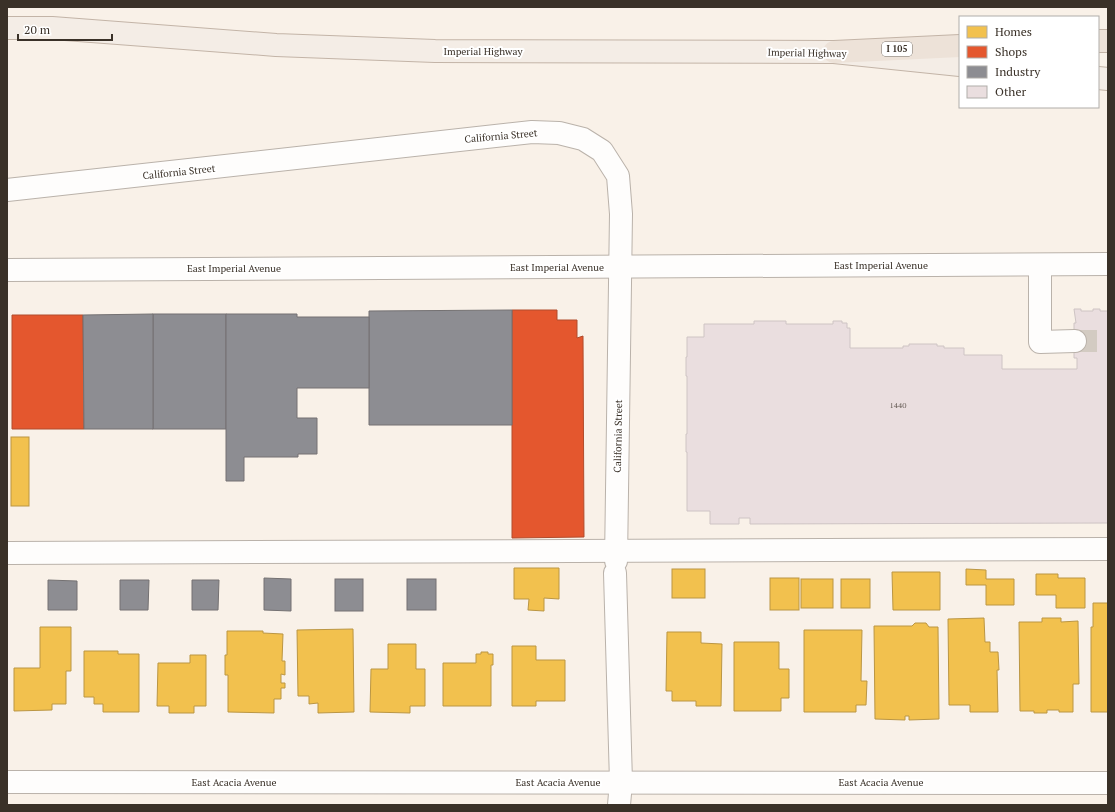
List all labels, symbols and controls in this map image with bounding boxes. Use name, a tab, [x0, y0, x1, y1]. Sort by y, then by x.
scale bar	[18, 16, 112, 42]
legend	[959, 16, 1099, 108]
text: 20 m	[24, 22, 51, 37]
text: Homes	[995, 24, 1032, 39]
road number: I 105	[882, 42, 912, 56]
text: Shops	[995, 44, 1027, 59]
street label: Imperial Highway	[444, 45, 523, 58]
street label: Imperial Highway	[767, 46, 848, 60]
text: Industry	[995, 64, 1041, 79]
text: Other	[995, 84, 1026, 99]
street label: California Street	[464, 126, 538, 146]
street label: California Street	[142, 162, 216, 182]
street label: East Imperial Avenue	[834, 259, 928, 272]
street label: East Imperial Avenue	[510, 261, 604, 274]
street label: East Imperial Avenue	[187, 262, 281, 275]
street label: California Street	[611, 399, 625, 473]
house number: 1440	[889, 400, 907, 410]
street label: East Acacia Avenue	[191, 776, 277, 789]
street label: East Acacia Avenue	[515, 776, 601, 789]
street label: East Acacia Avenue	[838, 776, 924, 789]

